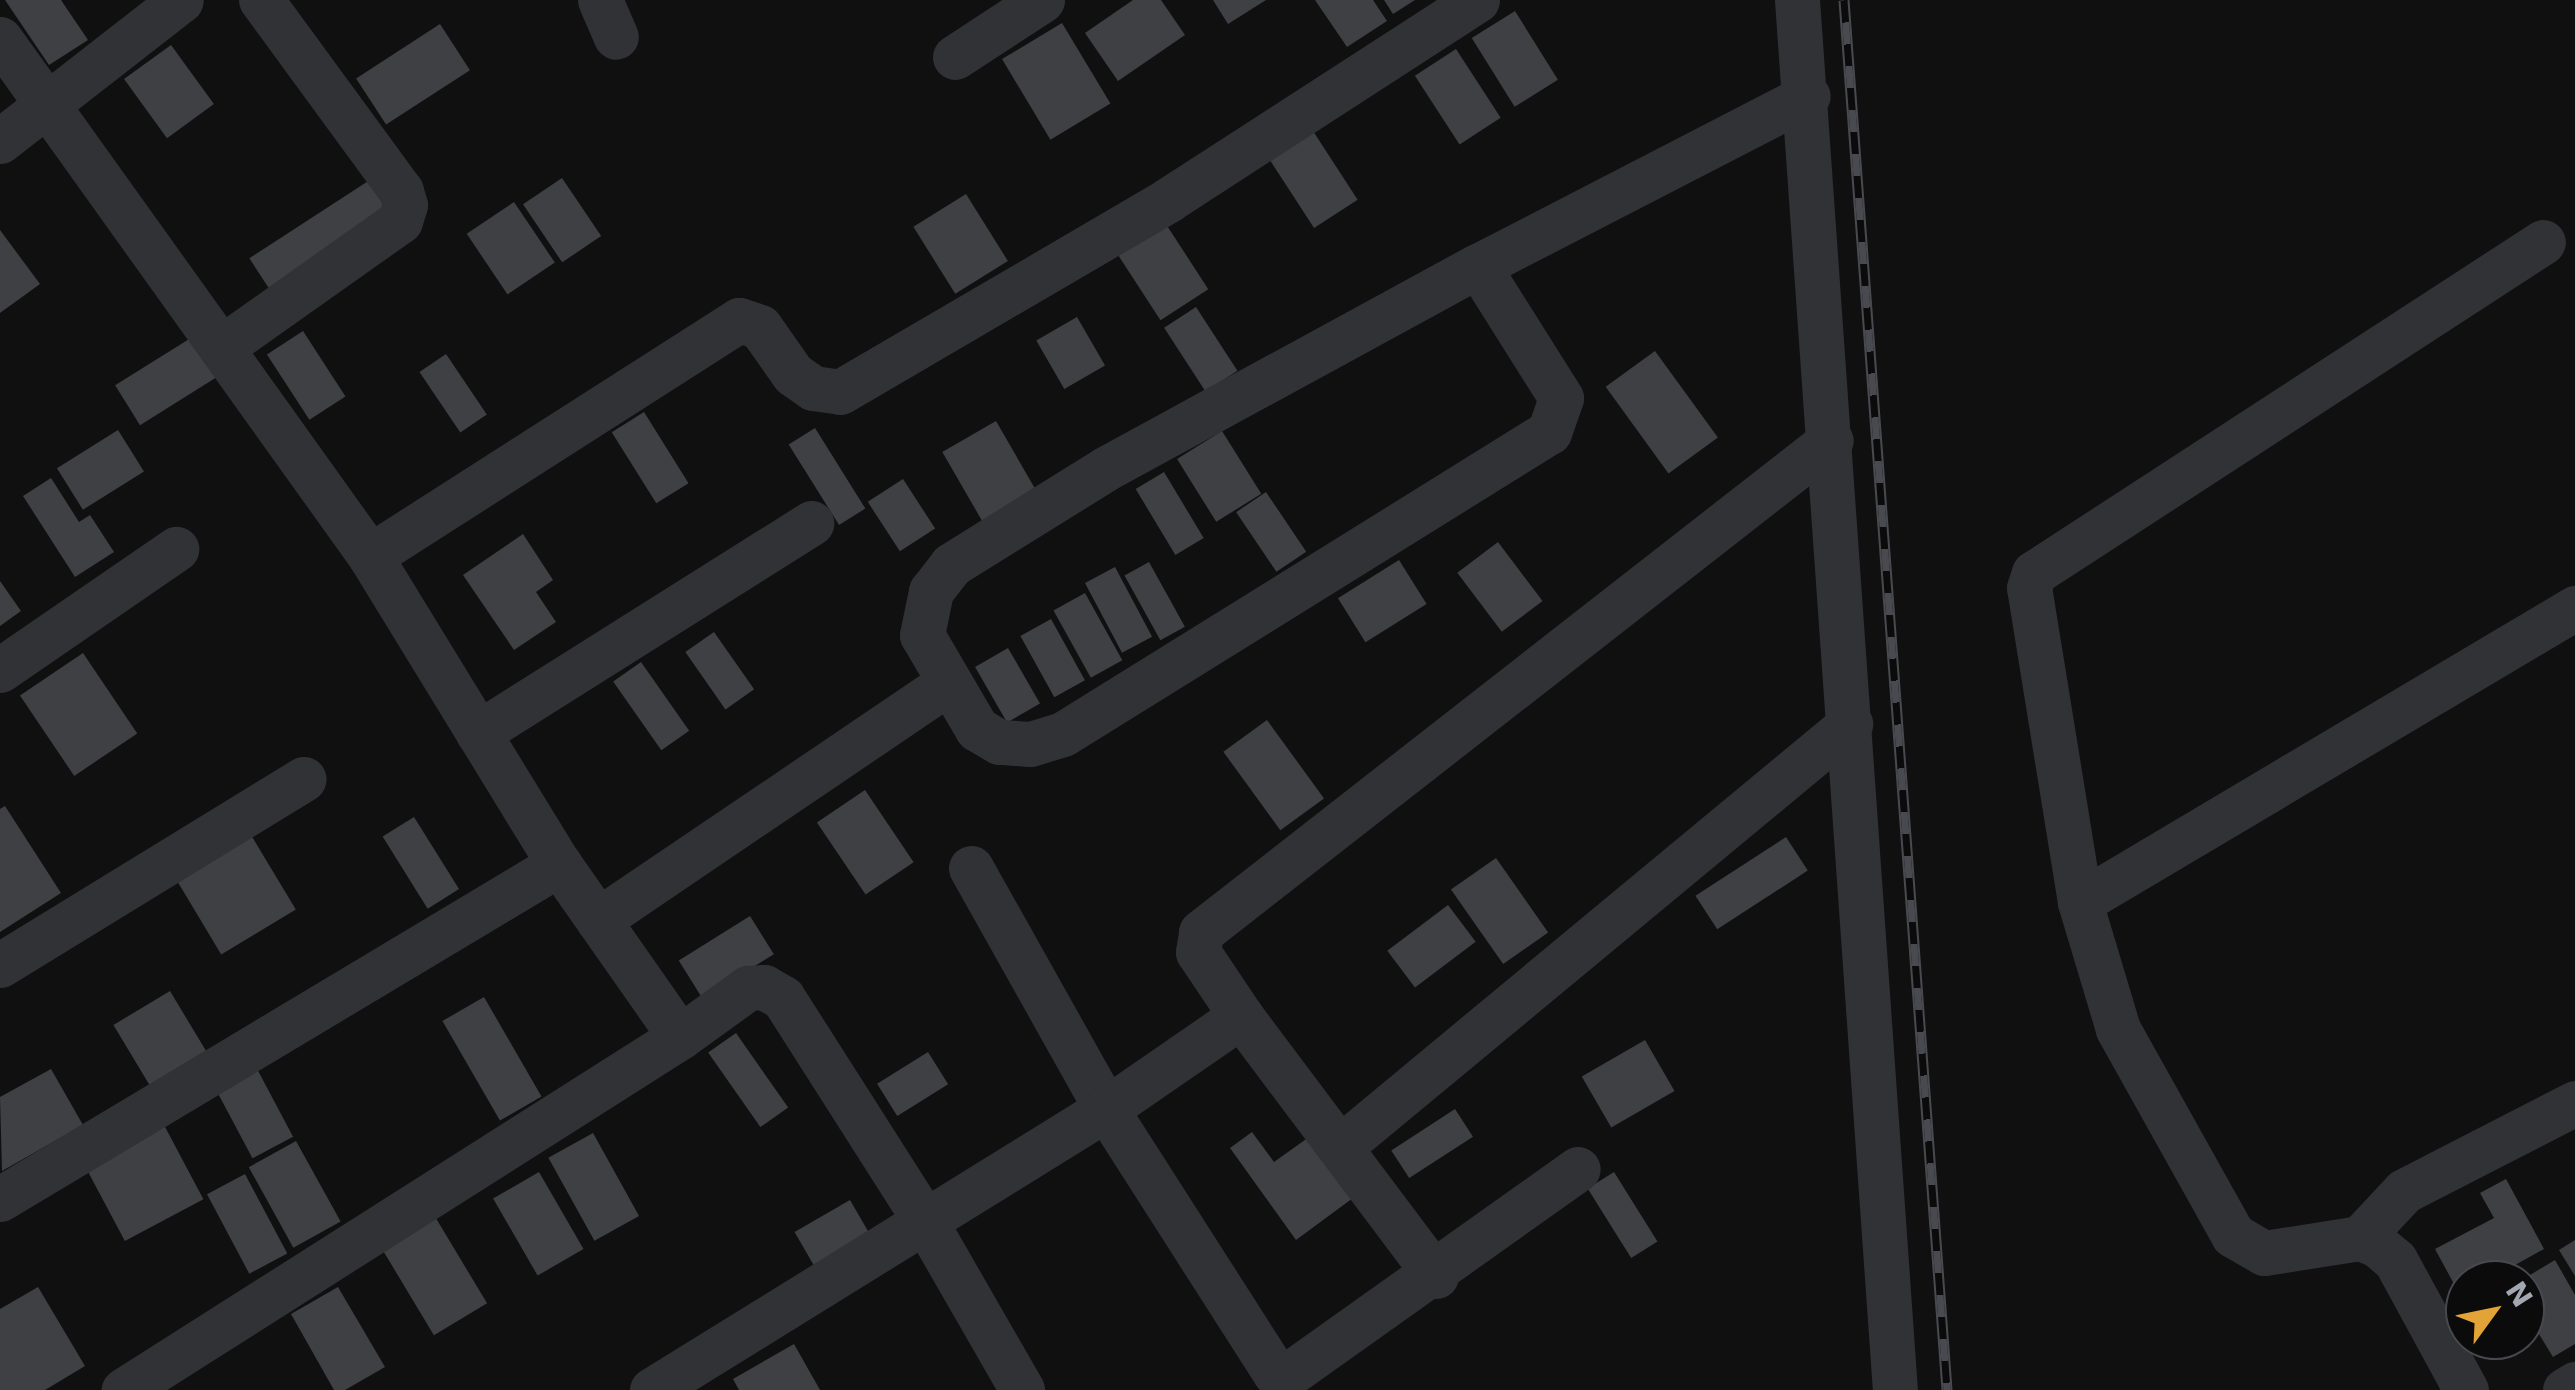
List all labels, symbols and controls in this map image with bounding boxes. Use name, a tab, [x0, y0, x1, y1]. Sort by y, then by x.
north arrow	[2445, 1260, 2545, 1360]
text: N	[2499, 1276, 2539, 1313]

